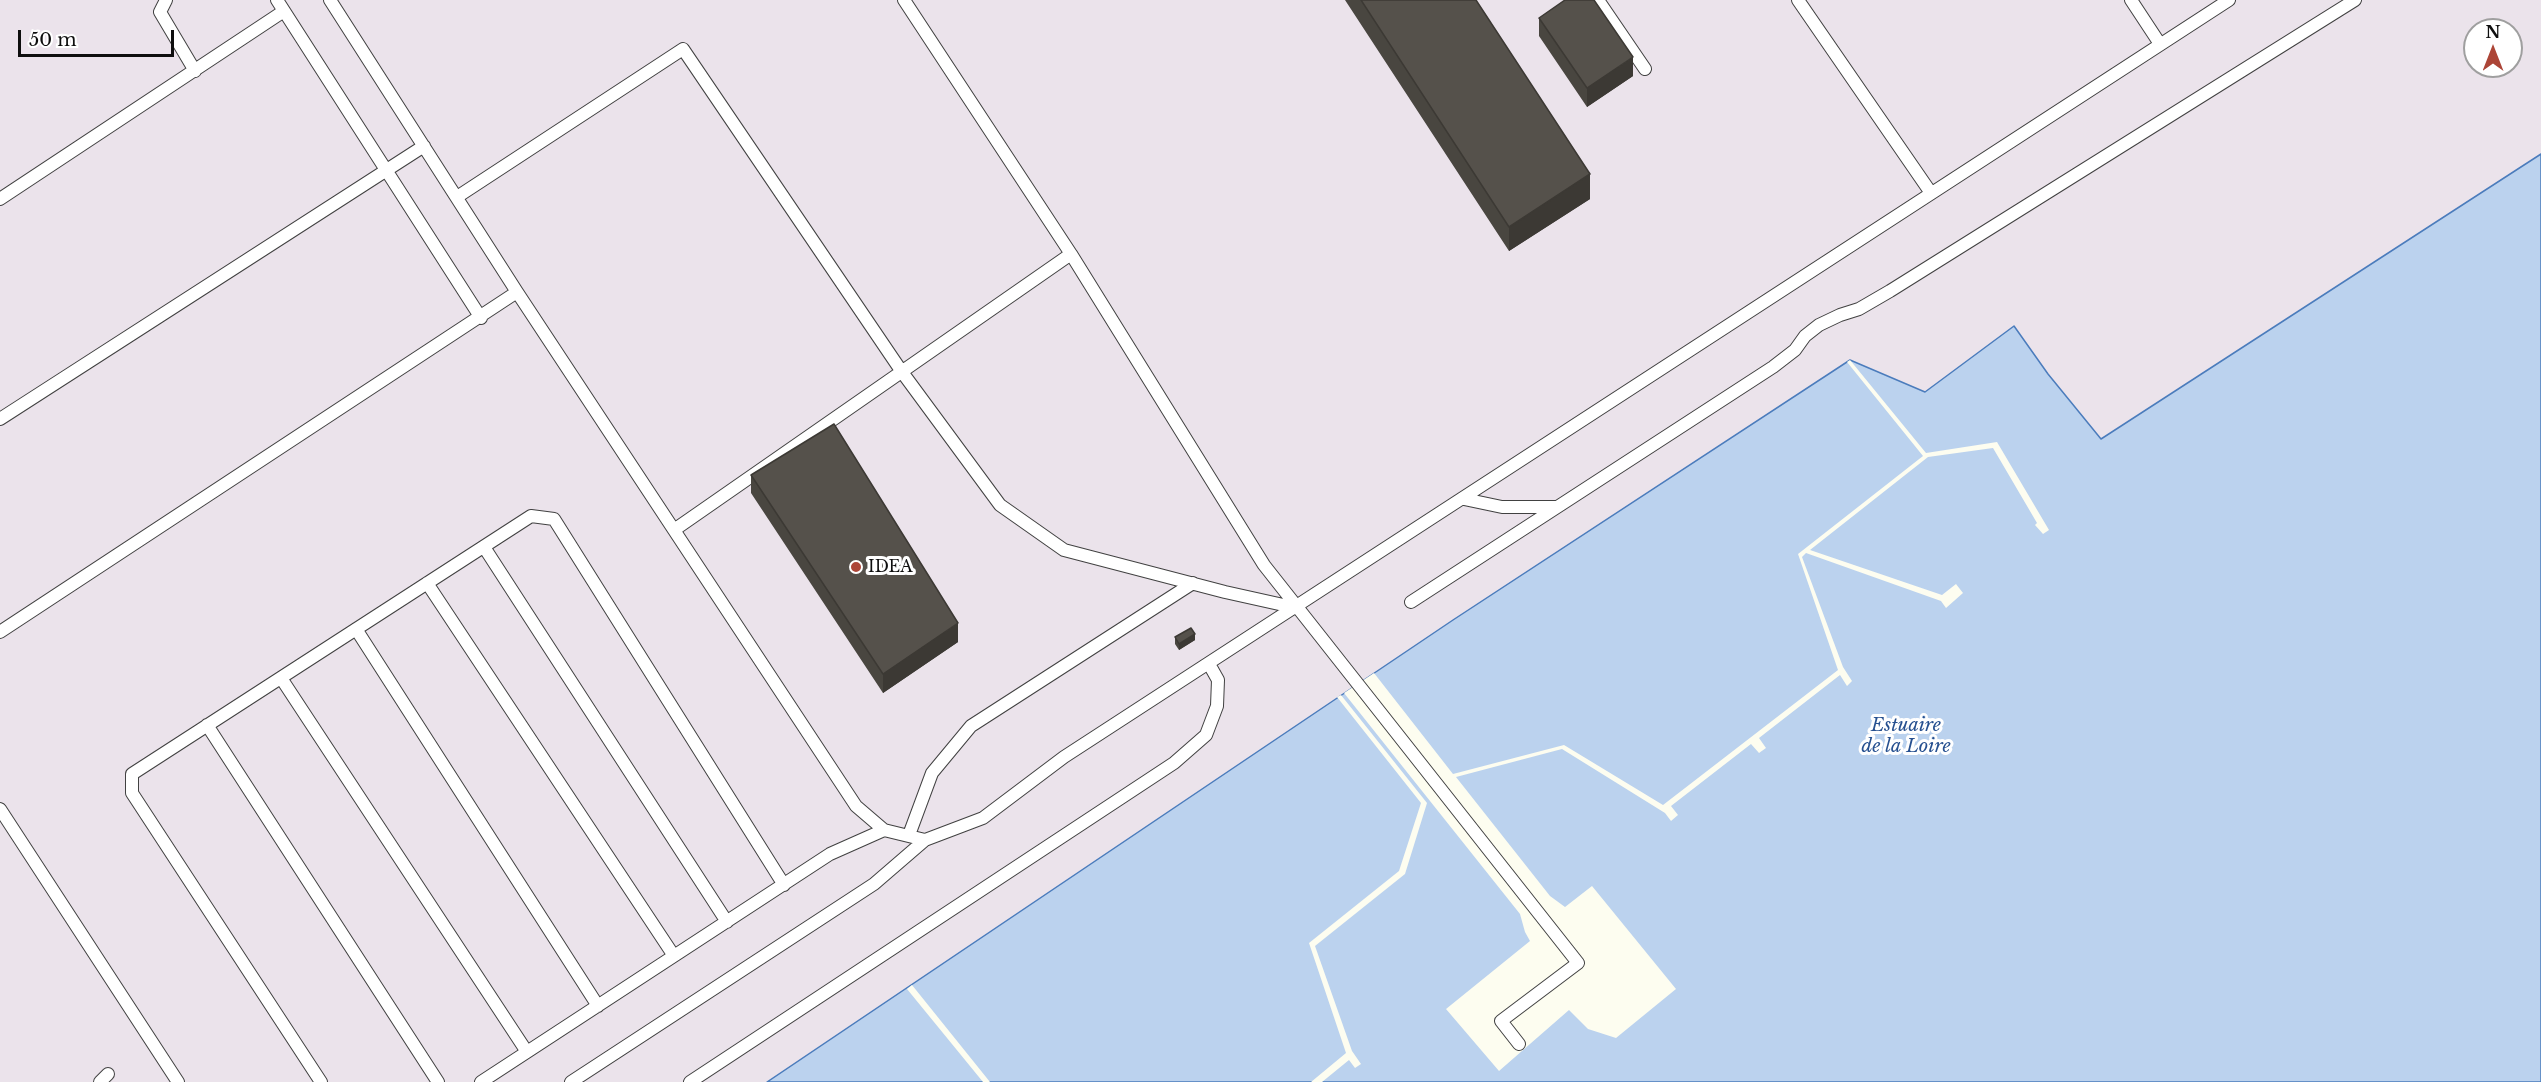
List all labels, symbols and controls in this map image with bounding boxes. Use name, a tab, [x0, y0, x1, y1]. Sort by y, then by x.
scale bar	[21, 18, 177, 56]
north arrow	[2463, 18, 2523, 78]
text: N	[2485, 22, 2501, 42]
text: 50 m	[29, 29, 77, 51]
place label: IDEA	[868, 557, 913, 577]
marker: IDEA	[849, 560, 863, 574]
water label: Estuaire de la Loire	[1861, 715, 1951, 758]

